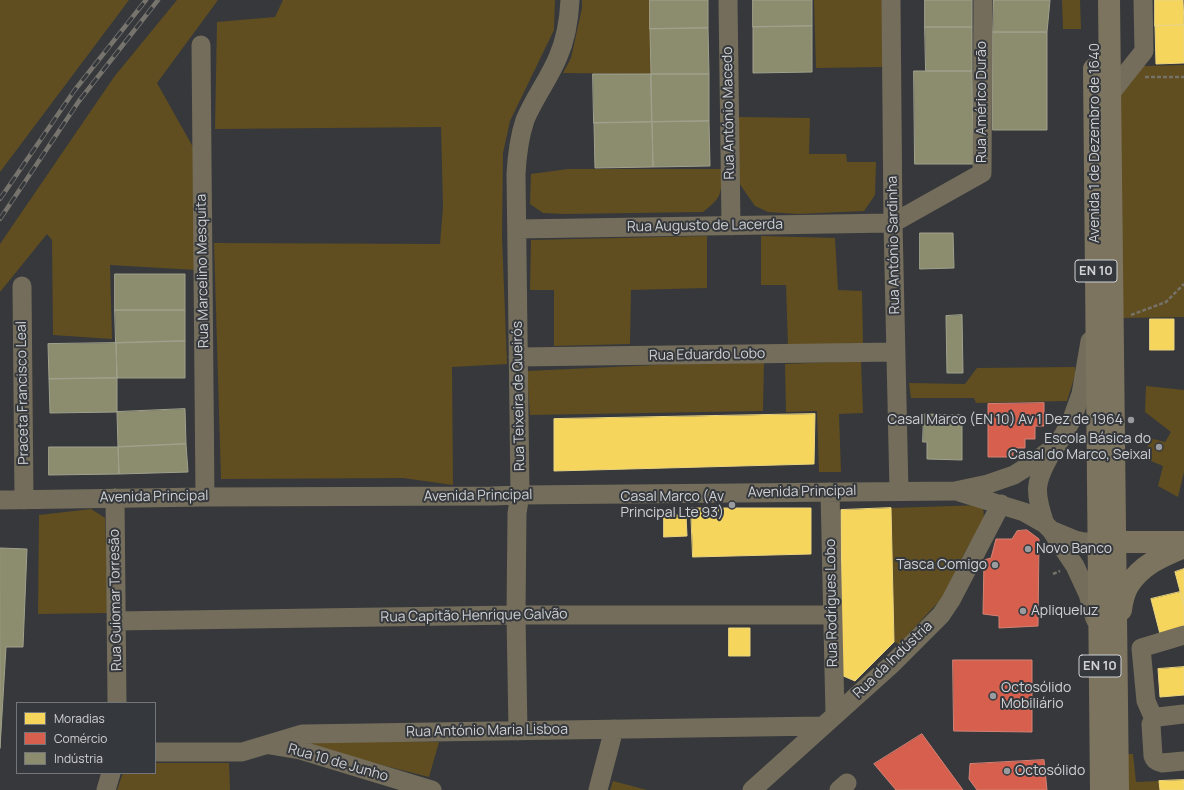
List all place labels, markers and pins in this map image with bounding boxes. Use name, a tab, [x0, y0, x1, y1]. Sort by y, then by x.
place label: Casal Marco (EN 10) Av 1 Dez de 1964	[887, 412, 1123, 428]
marker: Casal Marco (EN 10) Av 1 Dez de 1964	[1126, 415, 1136, 425]
place label: Escola Básica do Casal do Marco, Seixal	[1008, 431, 1151, 464]
marker: Escola Básica do Casal do Marco, Seixal	[1154, 442, 1164, 452]
place label: Casal Marco (Av Principal Lte 93)	[621, 489, 724, 522]
marker: Casal Marco (Av Principal Lte 93)	[727, 500, 737, 510]
place label: Novo Banco	[1036, 541, 1112, 557]
marker: Novo Banco	[1023, 544, 1033, 554]
place label: Tasca Comigo	[896, 557, 987, 573]
marker: Tasca Comigo	[990, 560, 1000, 570]
place label: Apliqueluz	[1031, 603, 1098, 619]
marker: Apliqueluz	[1018, 606, 1028, 616]
place label: Octosólido Mobiliário	[1001, 680, 1071, 712]
marker: Octosólido Mobiliário	[988, 691, 998, 701]
place label: Octosólido	[1015, 763, 1085, 779]
marker: Octosólido	[1002, 766, 1012, 776]

